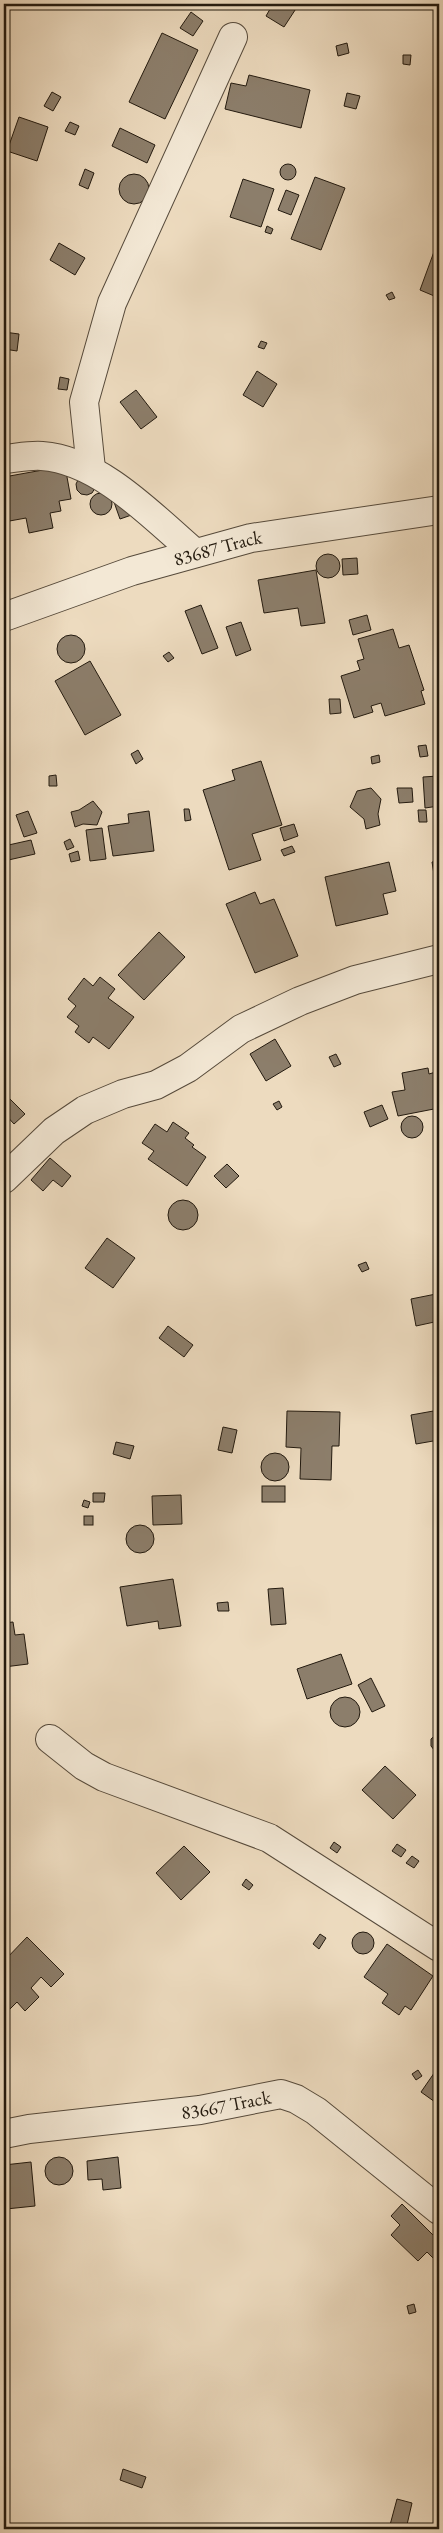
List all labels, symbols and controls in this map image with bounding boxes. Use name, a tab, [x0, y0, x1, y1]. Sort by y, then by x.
street label: 83687 Track	[171, 524, 265, 571]
street label: 83667 Track	[180, 2084, 274, 2125]

